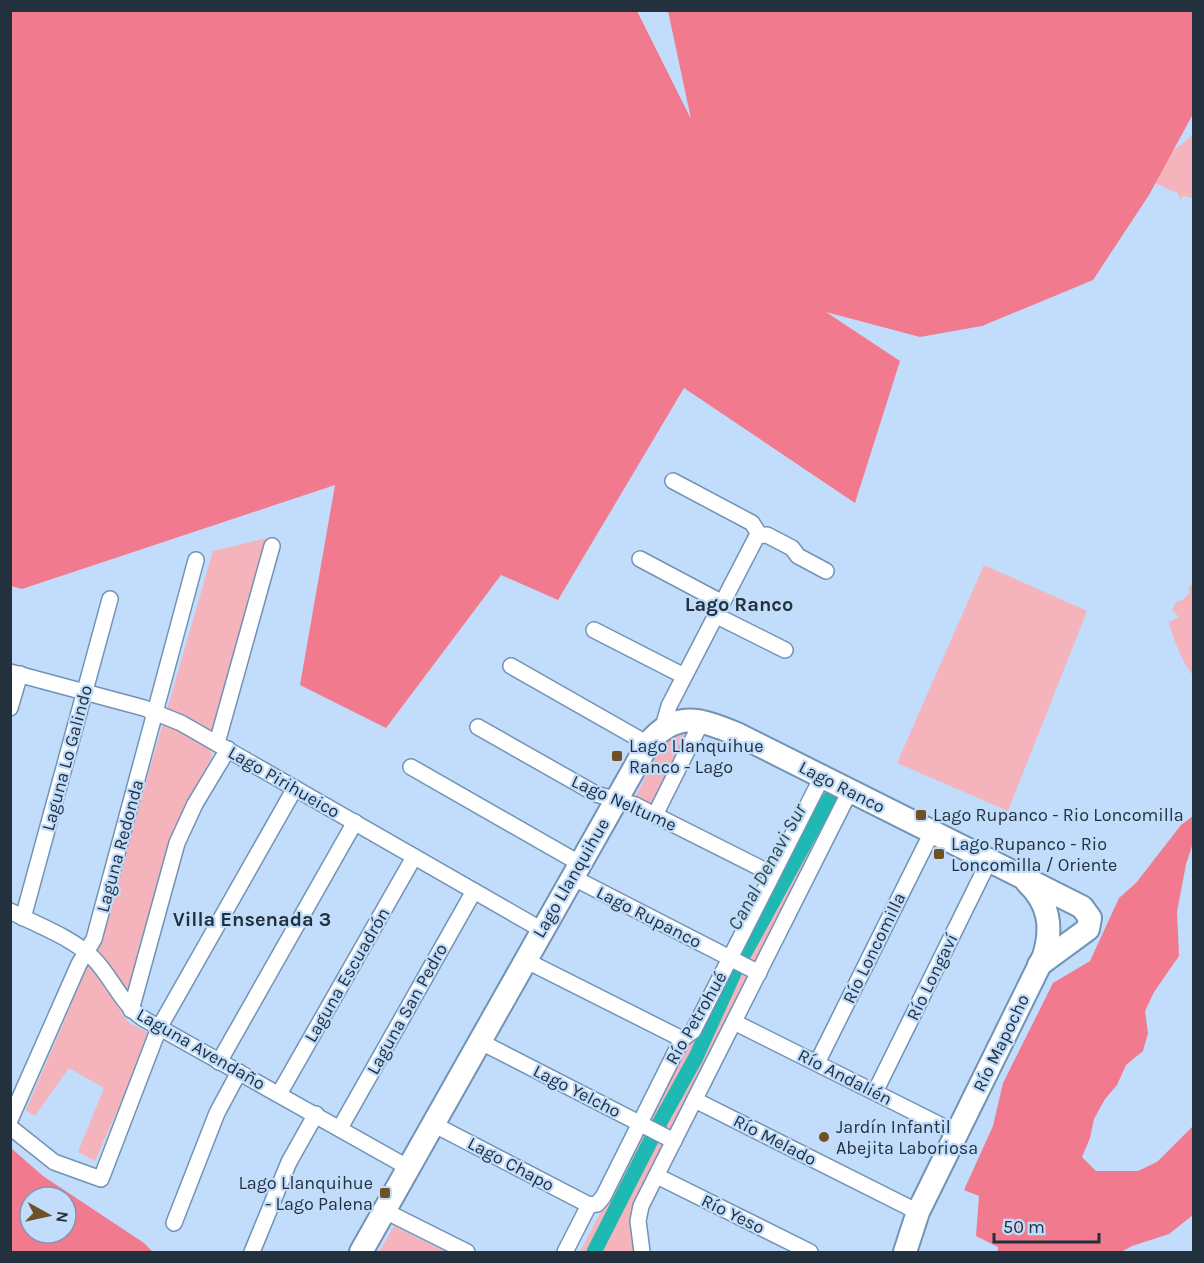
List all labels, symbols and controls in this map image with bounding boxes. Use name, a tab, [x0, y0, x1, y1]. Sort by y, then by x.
district label: Lago Ranco	[685, 593, 793, 616]
street label: Laguna Lo Galindo	[37, 683, 97, 833]
place label: Lago Llanquihue Ranco - Lago	[629, 735, 764, 778]
street label: Lago Pirihueico	[224, 741, 344, 823]
marker: Lago Llanquihue Ranco - Lago	[610, 749, 624, 763]
street label: Lago Ranco	[795, 756, 889, 818]
street label: Lago Neltume	[568, 770, 680, 836]
street label: Laguna Redonda	[92, 777, 148, 915]
water label: Canal Denavi Sur	[723, 799, 812, 934]
place label: Lago Rupanco - Rio Loncomilla	[933, 804, 1184, 826]
marker: Lago Rupanco - Rio Loncomilla	[914, 808, 928, 822]
street label: Lago Llanquihue	[528, 814, 614, 942]
place label: Lago Rupanco - Rio Loncomilla / Oriente	[951, 833, 1117, 876]
marker: Lago Rupanco - Rio Loncomilla / Oriente	[932, 847, 946, 861]
street label: Lago Rupanco	[593, 881, 705, 953]
street label: Río Loncomilla	[838, 889, 910, 1007]
street label: Laguna Escuadrón	[299, 904, 395, 1046]
district label: Villa Ensenada 3	[173, 908, 331, 931]
street label: Río Longaví	[901, 929, 963, 1024]
street label: Laguna San Pedro	[362, 940, 452, 1078]
street label: Río Petrohué	[661, 968, 731, 1068]
street label: Río Mapocho	[968, 991, 1034, 1095]
street label: Laguna Avendaño	[133, 1003, 269, 1095]
street label: Río Andalién	[794, 1044, 896, 1110]
street label: Lago Yelcho	[529, 1060, 625, 1122]
street label: Río Melado	[730, 1110, 820, 1170]
place label: Jardín Infantil Abejita Laboriosa	[836, 1116, 978, 1159]
marker: Jardín Infantil Abejita Laboriosa	[817, 1130, 831, 1144]
street label: Lago Chapo	[464, 1132, 558, 1196]
place label: Lago Llanquihue - Lago Palena	[238, 1172, 373, 1215]
north arrow	[18, 1185, 78, 1245]
marker: Lago Llanquihue - Lago Palena	[378, 1186, 392, 1200]
street label: Río Yeso	[698, 1189, 768, 1239]
scale bar	[994, 1206, 1099, 1244]
text: N	[52, 1210, 73, 1224]
text: 50 m	[1003, 1216, 1045, 1238]

